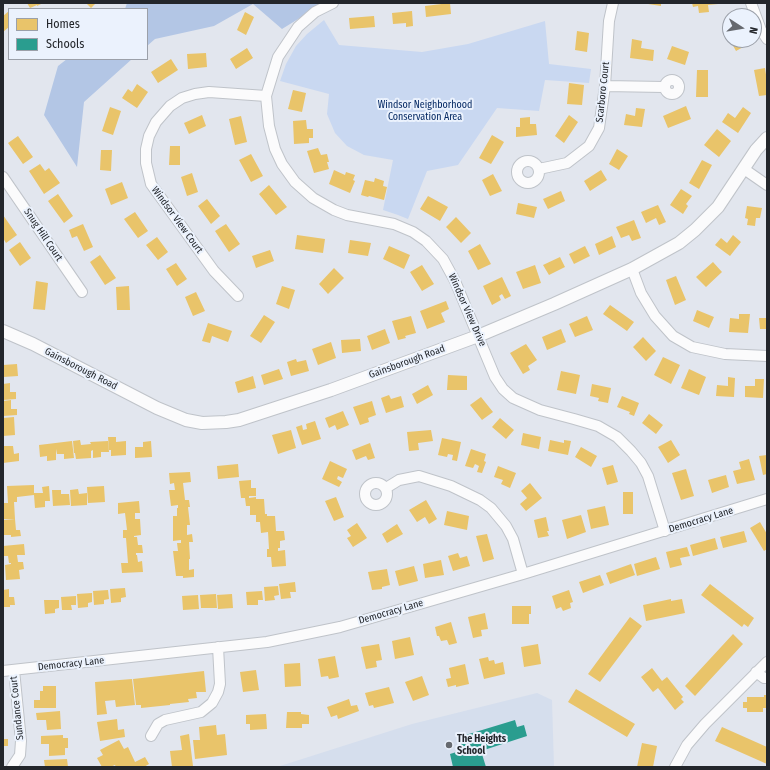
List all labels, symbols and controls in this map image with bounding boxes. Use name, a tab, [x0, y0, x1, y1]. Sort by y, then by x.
legend	[8, 8, 148, 60]
north arrow	[722, 8, 762, 48]
text: Homes	[46, 17, 80, 31]
text: N	[746, 26, 760, 35]
text: Schools	[46, 37, 84, 51]
street label: Scarboro Court	[594, 61, 612, 123]
park label: Windsor Neighborhood Conservation Area	[378, 99, 472, 122]
street label: Windsor View Court	[149, 184, 205, 256]
street label: Snug Hill Court	[21, 206, 65, 264]
street label: Windsor View Drive	[446, 272, 488, 348]
street label: Gainsborough Road	[367, 343, 447, 381]
street label: Gainsborough Road	[43, 345, 119, 393]
street label: Democracy Lane	[667, 505, 735, 535]
street label: Democracy Lane	[357, 597, 425, 627]
street label: Democracy Lane	[37, 655, 105, 673]
street label: Sundance Court	[8, 675, 26, 741]
place label: The Heights School	[457, 733, 506, 756]
marker: The Heights School	[444, 740, 454, 750]

